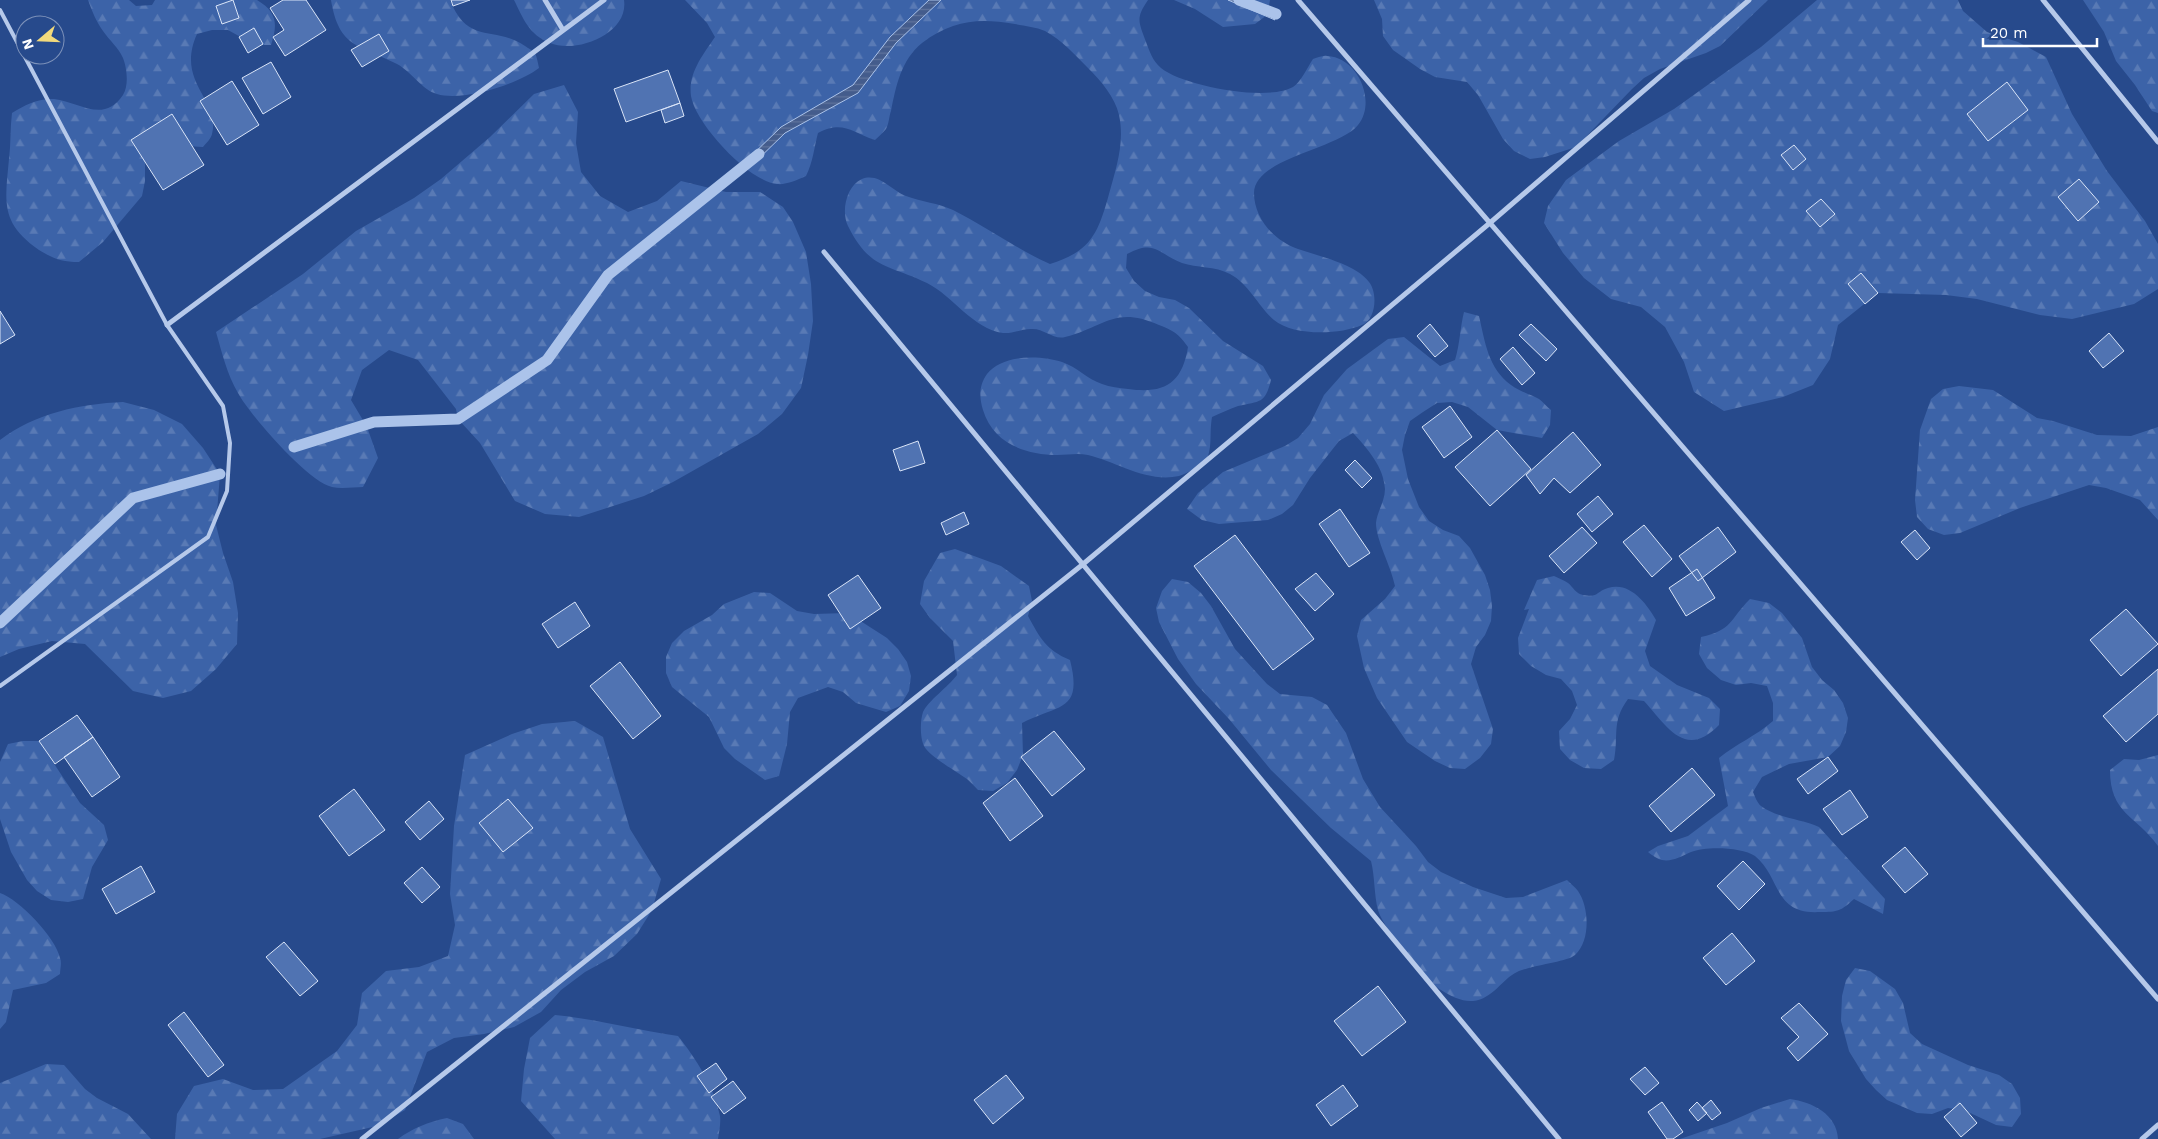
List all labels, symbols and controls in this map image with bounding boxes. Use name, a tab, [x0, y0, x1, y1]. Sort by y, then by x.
north arrow	[15, 15, 65, 65]
scale bar	[1983, 15, 2097, 47]
text: 20 m	[1990, 24, 2028, 42]
text: N	[18, 37, 37, 52]

